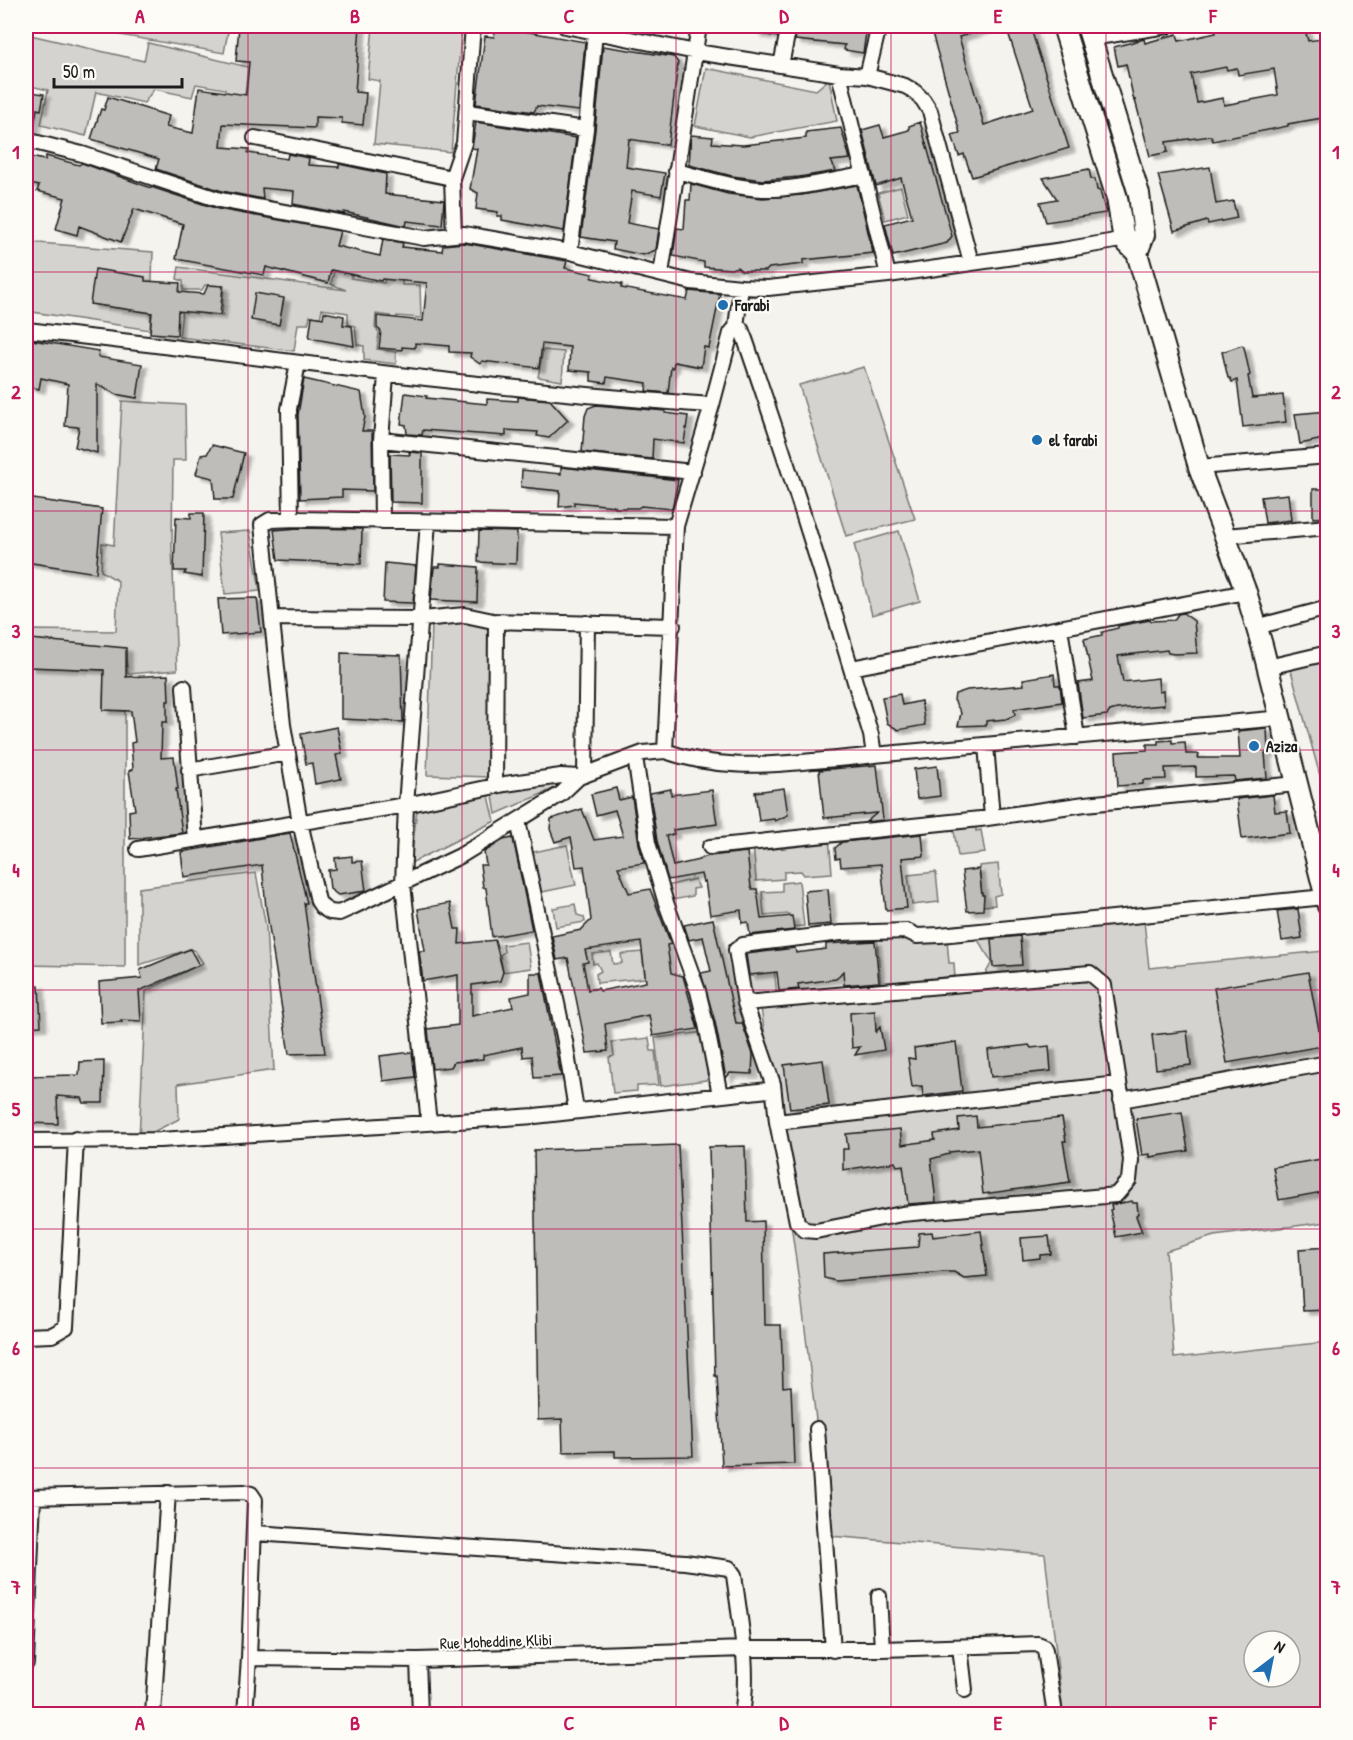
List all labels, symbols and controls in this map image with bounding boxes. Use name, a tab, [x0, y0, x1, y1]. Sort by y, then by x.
text: A	[135, 2, 145, 29]
text: B	[350, 2, 360, 29]
text: C	[564, 2, 575, 29]
text: D	[779, 2, 789, 29]
text: E	[994, 2, 1003, 29]
text: F	[1208, 2, 1218, 29]
scale bar	[54, 51, 182, 89]
text: 50 m	[63, 59, 95, 84]
text: 1	[12, 138, 20, 165]
text: 1	[1332, 138, 1340, 165]
place label: Farabi	[734, 294, 770, 316]
marker: Farabi	[716, 298, 730, 312]
text: 2	[11, 378, 21, 405]
text: 2	[1331, 378, 1341, 405]
place label: el farabi	[1049, 429, 1098, 451]
marker: el farabi	[1030, 433, 1044, 447]
text: 3	[12, 617, 21, 644]
text: 3	[1332, 617, 1341, 644]
place label: Aziza	[1266, 735, 1298, 757]
marker: Aziza	[1247, 739, 1261, 753]
text: 4	[12, 856, 20, 883]
text: 4	[1332, 856, 1340, 883]
text: 5	[12, 1095, 21, 1122]
text: 5	[1332, 1095, 1341, 1122]
text: 6	[12, 1334, 20, 1361]
text: 6	[1332, 1334, 1340, 1361]
text: 7	[10, 1573, 21, 1600]
text: 7	[1330, 1573, 1341, 1600]
street label: Rue Moheddine Klibi	[439, 1628, 553, 1654]
north arrow	[1242, 1629, 1302, 1689]
text: N	[1271, 1635, 1290, 1658]
text: A	[135, 1709, 145, 1736]
text: B	[350, 1709, 360, 1736]
text: C	[564, 1709, 575, 1736]
text: D	[779, 1709, 789, 1736]
text: E	[994, 1709, 1003, 1736]
text: F	[1208, 1709, 1218, 1736]

